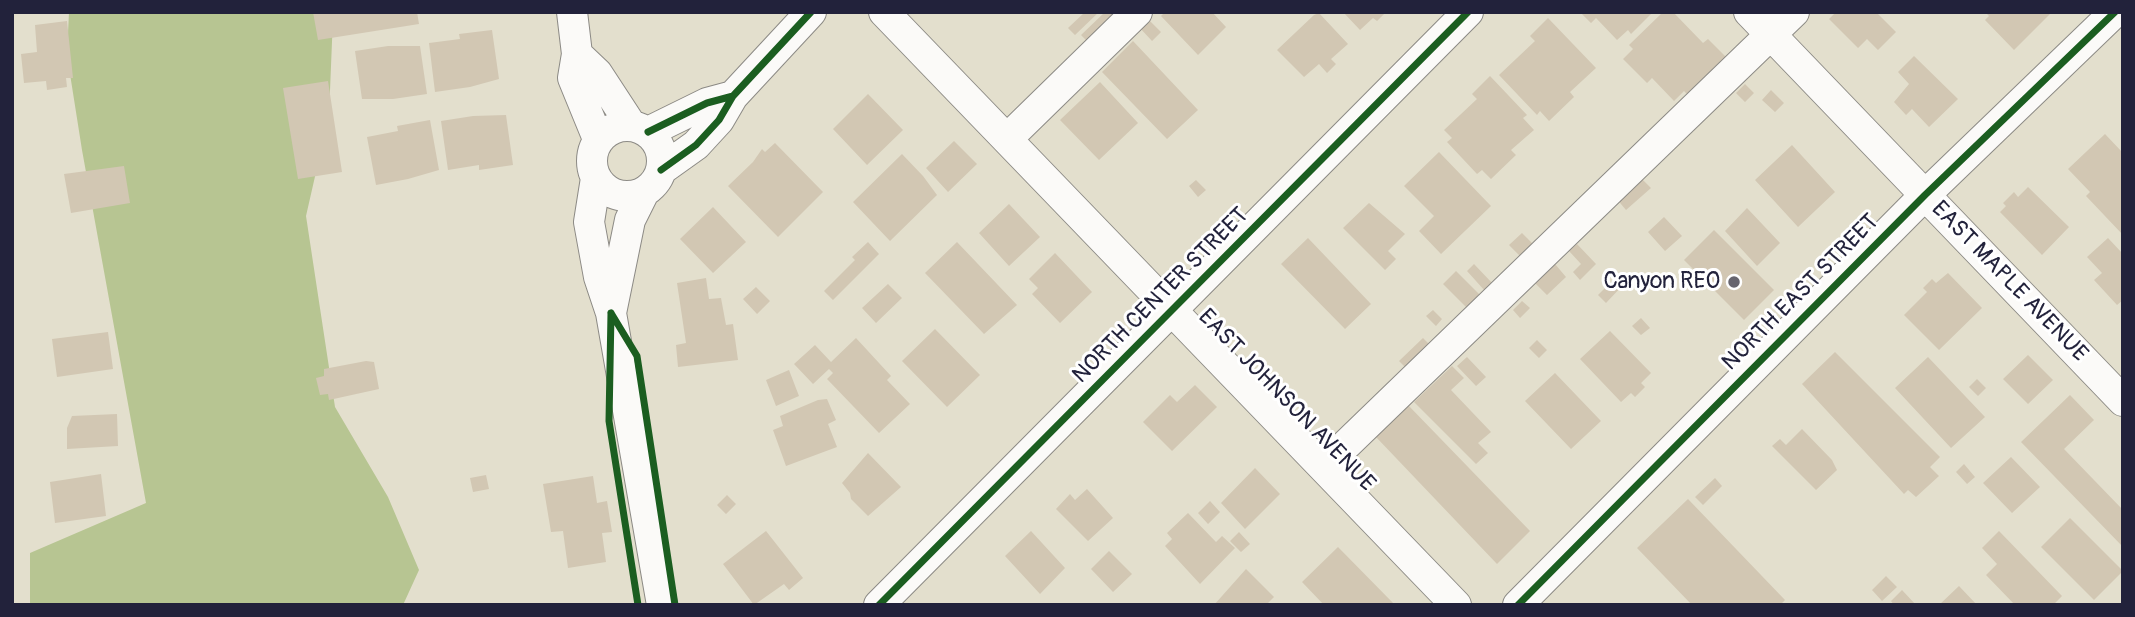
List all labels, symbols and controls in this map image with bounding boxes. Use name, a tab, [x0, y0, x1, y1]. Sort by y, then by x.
street label: EAST MAPLE AVENUE	[1925, 196, 2093, 368]
street label: NORTH CENTER STREET	[1067, 202, 1255, 390]
street label: NORTH EAST STREET	[1717, 209, 1885, 377]
place label: Canyon REO	[1603, 268, 1720, 296]
marker: Canyon REO	[1726, 274, 1742, 290]
street label: EAST JOHNSON AVENUE	[1192, 304, 1380, 498]

